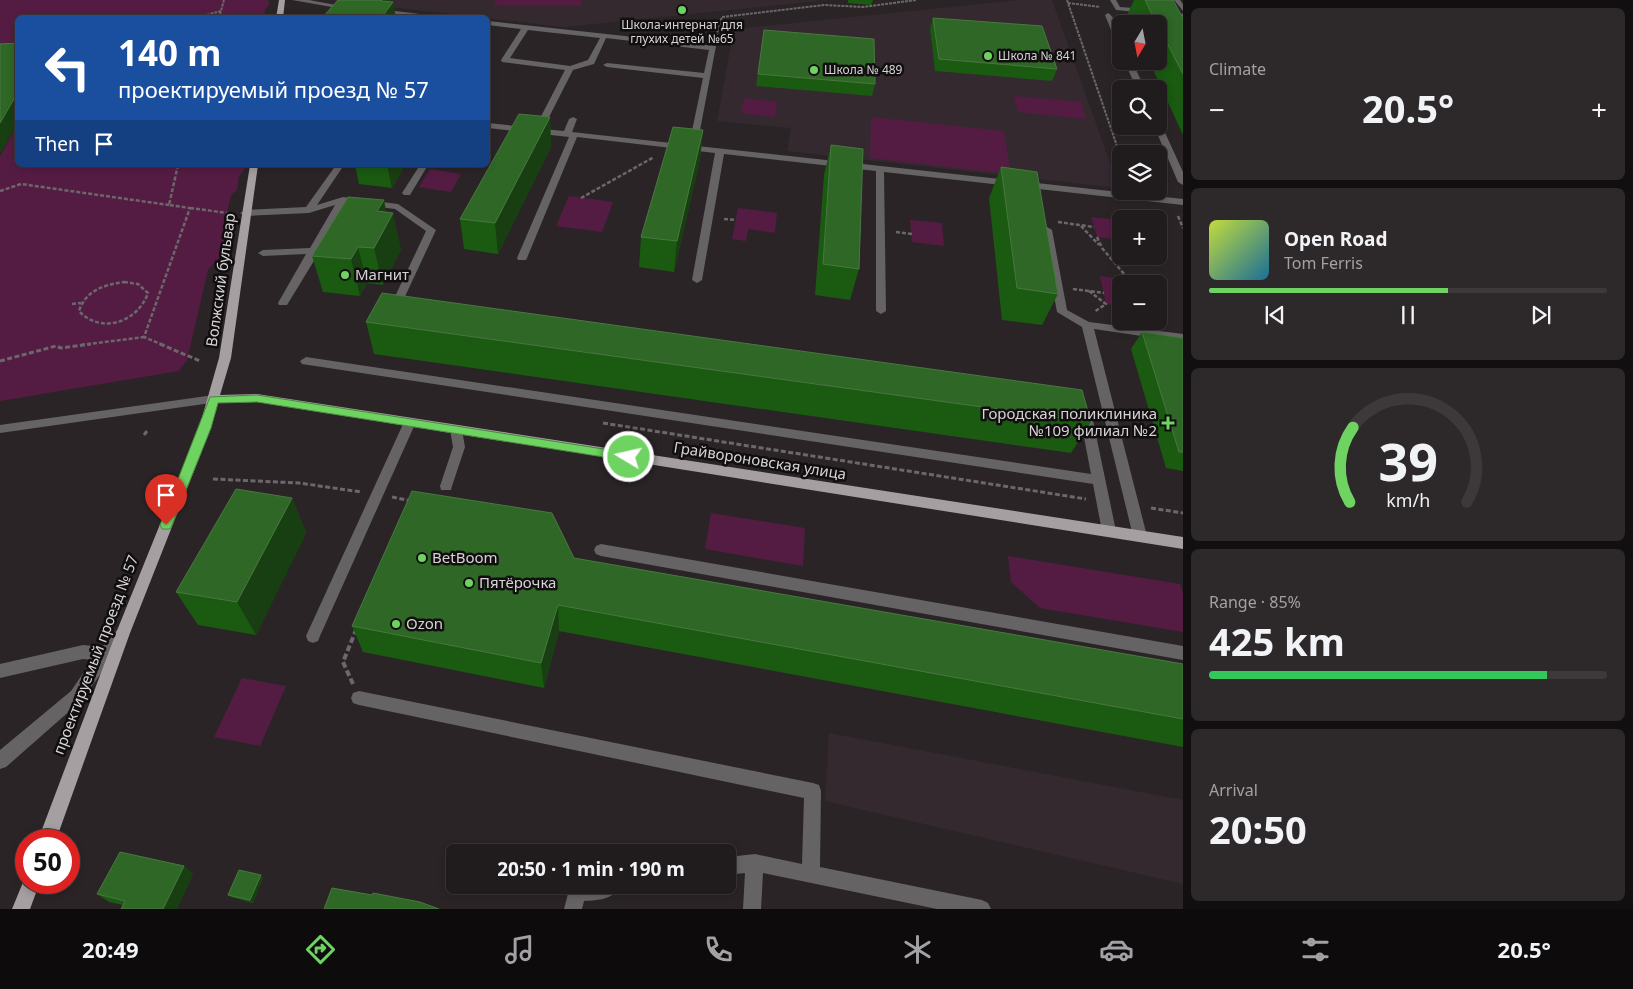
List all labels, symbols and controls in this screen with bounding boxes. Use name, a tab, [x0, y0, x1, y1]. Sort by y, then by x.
marker: Школа-интернат для глухих детей №65	[676, 4, 688, 16]
north arrow	[1112, 15, 1168, 70]
map controls	[1112, 15, 1167, 330]
place label: Школа-интернат для глухих детей №65	[621, 16, 743, 47]
text: 140 m	[118, 29, 221, 76]
icon: left	[35, 35, 100, 100]
place label: Школа № 841	[998, 47, 1076, 64]
marker: Школа № 841	[982, 50, 994, 62]
text: Climate	[1209, 58, 1266, 80]
place label: Школа № 489	[824, 61, 903, 78]
marker: Школа № 489	[808, 64, 820, 76]
text: проектируемый проезд № 57	[118, 74, 429, 104]
button: search	[1112, 80, 1167, 135]
text: 20.5°	[1362, 82, 1454, 134]
text: −	[1209, 90, 1225, 128]
text: +	[1591, 90, 1607, 128]
icon: arrive	[90, 130, 118, 158]
text: Then	[35, 131, 80, 157]
button: layers	[1112, 145, 1167, 200]
button: +	[1112, 210, 1167, 265]
street label: Волжский бульвар	[201, 212, 239, 348]
text: Open Road	[1284, 226, 1387, 252]
text: Tom Ferris	[1284, 252, 1363, 274]
place label: Магнит	[355, 264, 409, 284]
marker: Магнит	[339, 269, 351, 281]
button: −	[1112, 275, 1167, 330]
icon: previous	[1261, 301, 1289, 329]
icon: pause	[1394, 301, 1422, 329]
icon: next	[1527, 301, 1555, 329]
place label: Городская поликлиника №109 филиал №2	[981, 403, 1157, 440]
marker: Городская поликлиника №109 филиал №2	[1161, 416, 1175, 430]
text: 39	[1378, 425, 1438, 496]
position arrow	[602, 430, 654, 482]
street label: Грайвороновская улица	[672, 436, 848, 484]
pin	[145, 474, 187, 525]
icon: arrive	[152, 481, 180, 509]
text: km/h	[1386, 488, 1430, 512]
place label: BetBoom	[432, 547, 498, 567]
street label: проектируемый проезд № 57	[48, 552, 142, 757]
marker: BetBoom	[416, 552, 428, 564]
place label: Пятёрочка	[479, 572, 556, 592]
marker: Пятёрочка	[463, 577, 475, 589]
text: Range · 85%	[1209, 591, 1301, 613]
place label: Ozon	[406, 613, 443, 633]
text: 425 km	[1209, 615, 1345, 667]
marker: Ozon	[390, 618, 402, 630]
text: Arrival	[1209, 779, 1258, 801]
text: 20:50	[1209, 803, 1307, 855]
speed limit sign: 50	[15, 829, 80, 894]
text: 20:50 · 1 min · 190 m	[497, 856, 685, 882]
icon: directions	[303, 932, 338, 967]
icon: music	[502, 932, 537, 967]
icon: phone	[701, 932, 736, 967]
icon: climate	[900, 932, 935, 967]
icon: car	[1099, 932, 1134, 967]
icon: filters	[1298, 932, 1333, 967]
text: 20:49	[82, 934, 139, 964]
text: 20.5°	[1498, 934, 1551, 964]

